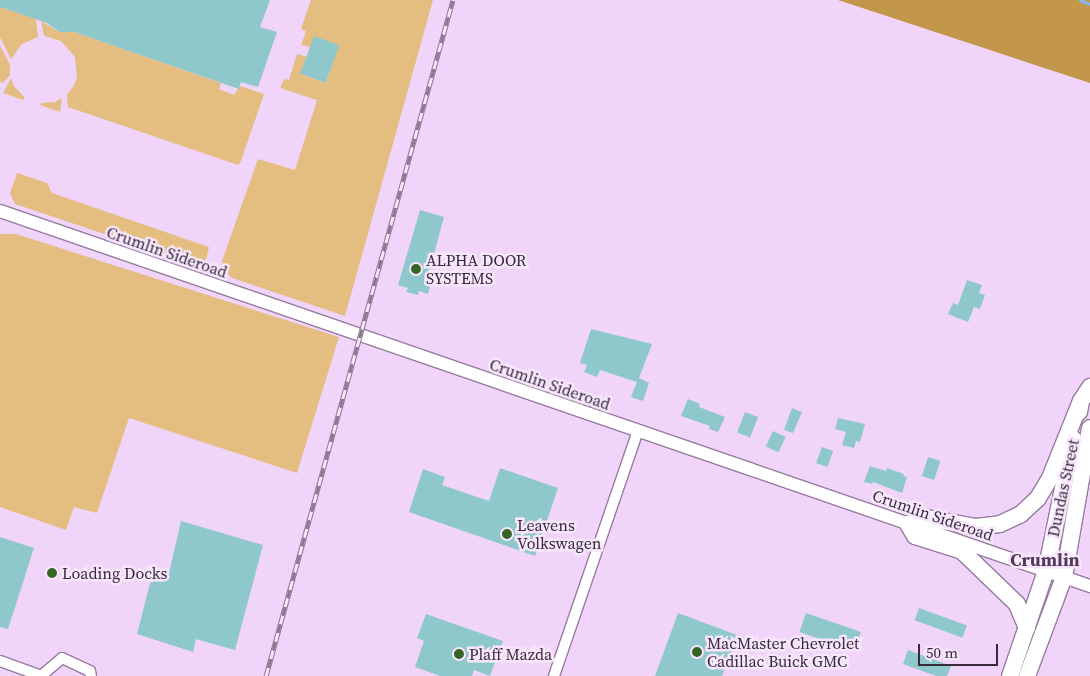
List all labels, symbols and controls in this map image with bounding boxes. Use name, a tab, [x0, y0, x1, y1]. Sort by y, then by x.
street label: Crumlin Sideroad	[104, 222, 230, 282]
place label: ALPHA DOOR SYSTEMS	[426, 250, 526, 288]
marker: ALPHA DOOR SYSTEMS	[410, 263, 422, 275]
street label: Crumlin Sideroad	[487, 354, 613, 414]
street label: Dundas Street	[1043, 437, 1083, 539]
street label: Crumlin Sideroad	[870, 485, 996, 545]
place label: Leavens Volkswagen	[517, 515, 602, 553]
marker: Leavens Volkswagen	[501, 528, 513, 540]
district label: Crumlin	[1010, 549, 1080, 571]
place label: Loading Docks	[62, 563, 167, 583]
marker: Loading Docks	[46, 567, 58, 579]
place label: MacMaster Chevrolet Cadillac Buick GMC	[707, 633, 859, 671]
scale bar	[920, 634, 1000, 666]
text: 50 m	[926, 642, 958, 663]
place label: Plaff Mazda	[469, 644, 552, 664]
marker: MacMaster Chevrolet Cadillac Buick GMC	[691, 646, 703, 658]
marker: Plaff Mazda	[453, 648, 465, 660]

